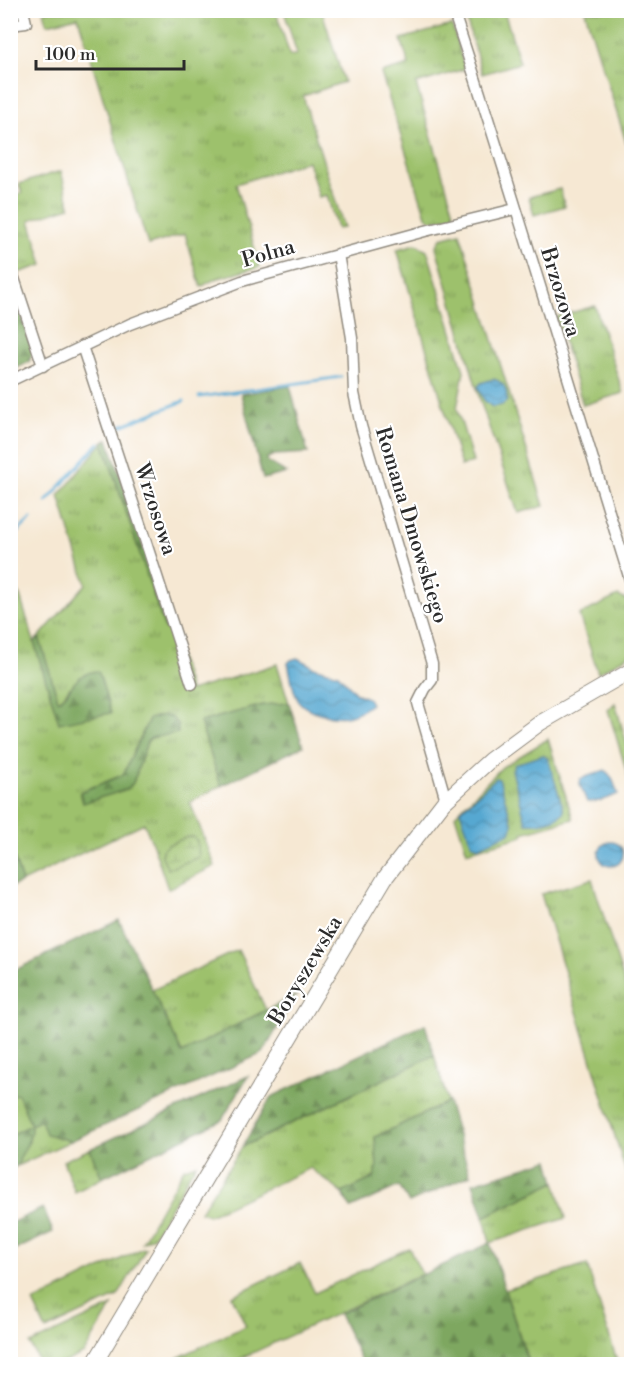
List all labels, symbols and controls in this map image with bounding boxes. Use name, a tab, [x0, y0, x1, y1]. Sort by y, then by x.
scale bar	[36, 33, 184, 71]
text: 100 m	[45, 43, 96, 66]
street label: Polna	[239, 234, 298, 274]
street label: Brzozowa	[534, 243, 586, 341]
street label: Romana Dmowskiego	[369, 424, 453, 627]
street label: Wrzosowa	[128, 459, 182, 559]
street label: Boryszewska	[263, 911, 349, 1031]

